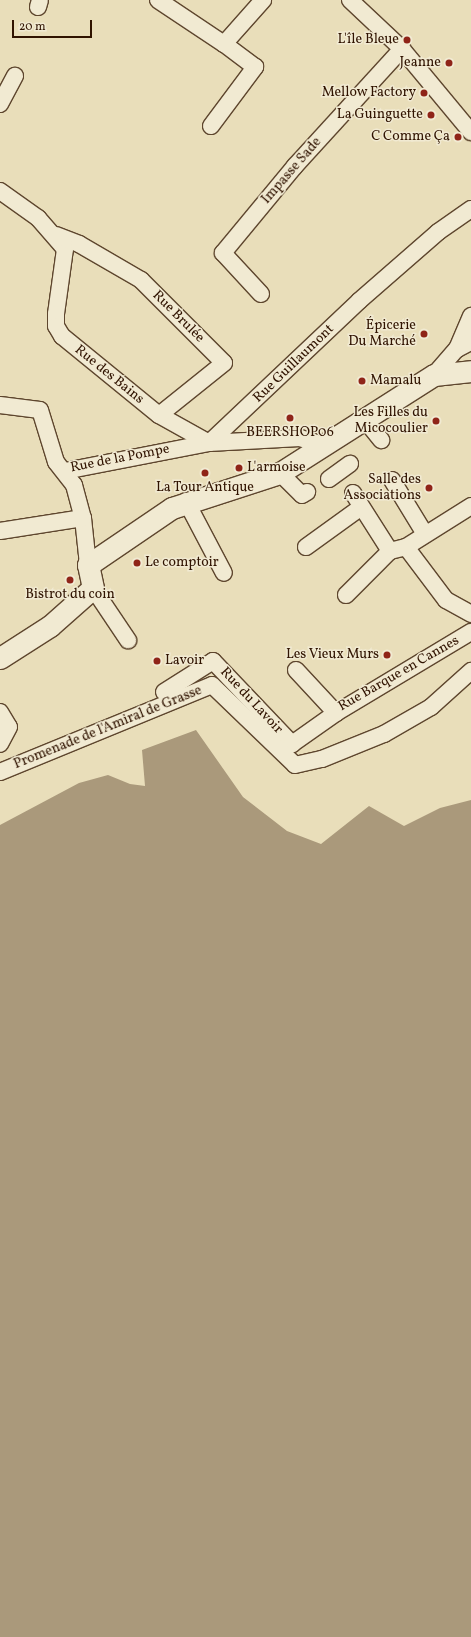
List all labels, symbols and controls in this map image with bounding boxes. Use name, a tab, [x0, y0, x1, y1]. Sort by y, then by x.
scale bar	[14, 12, 94, 38]
text: 20 m	[19, 19, 46, 35]
place label: L'île Bleue	[337, 32, 399, 48]
marker: L'île Bleue	[402, 35, 412, 45]
place label: Jeanne	[399, 55, 441, 71]
marker: Jeanne	[444, 58, 454, 68]
place label: Mellow Factory	[321, 85, 416, 101]
marker: Mellow Factory	[419, 88, 429, 98]
place label: La Guinguette	[337, 107, 423, 123]
marker: La Guinguette	[426, 110, 436, 120]
place label: C Comme Ça	[371, 129, 450, 145]
marker: C Comme Ça	[453, 132, 463, 142]
street label: Impasse Sade	[258, 134, 326, 208]
street label: Rue Brulée	[148, 287, 208, 347]
place label: Épicerie Du Marché	[348, 318, 416, 350]
street label: Rue Guillaumont	[250, 321, 338, 407]
marker: Épicerie Du Marché	[419, 329, 429, 339]
street label: Rue des Bains	[71, 342, 147, 408]
place label: Mamalu	[370, 373, 421, 389]
marker: Mamalu	[357, 376, 367, 386]
place label: Les Filles du Micocoulier	[353, 405, 428, 438]
marker: BEERSHOP06	[285, 413, 295, 423]
marker: Les Filles du Micocoulier	[431, 416, 441, 426]
place label: BEERSHOP06	[246, 425, 334, 441]
street label: Rue de la Pompe	[69, 441, 171, 477]
place label: L'armoise	[247, 460, 306, 476]
marker: L'armoise	[234, 463, 244, 473]
marker: La Tour Antique	[200, 468, 210, 478]
place label: Salle des Associations	[344, 472, 421, 504]
place label: La Tour Antique	[156, 480, 254, 496]
marker: Salle des Associations	[424, 483, 434, 493]
place label: Le comptoir	[145, 555, 219, 571]
marker: Le comptoir	[132, 558, 142, 568]
marker: Bistrot du coin	[65, 575, 75, 585]
place label: Bistrot du coin	[25, 587, 115, 603]
street label: Rue Barque en Cannes	[336, 633, 462, 715]
place label: Les Vieux Murs	[285, 647, 379, 663]
marker: Les Vieux Murs	[382, 650, 392, 660]
place label: Lavoir	[165, 653, 204, 669]
marker: Lavoir	[152, 656, 162, 666]
street label: Rue du Lavoir	[216, 664, 286, 738]
street label: Promenade de l'Amiral de Grasse	[12, 683, 204, 773]

